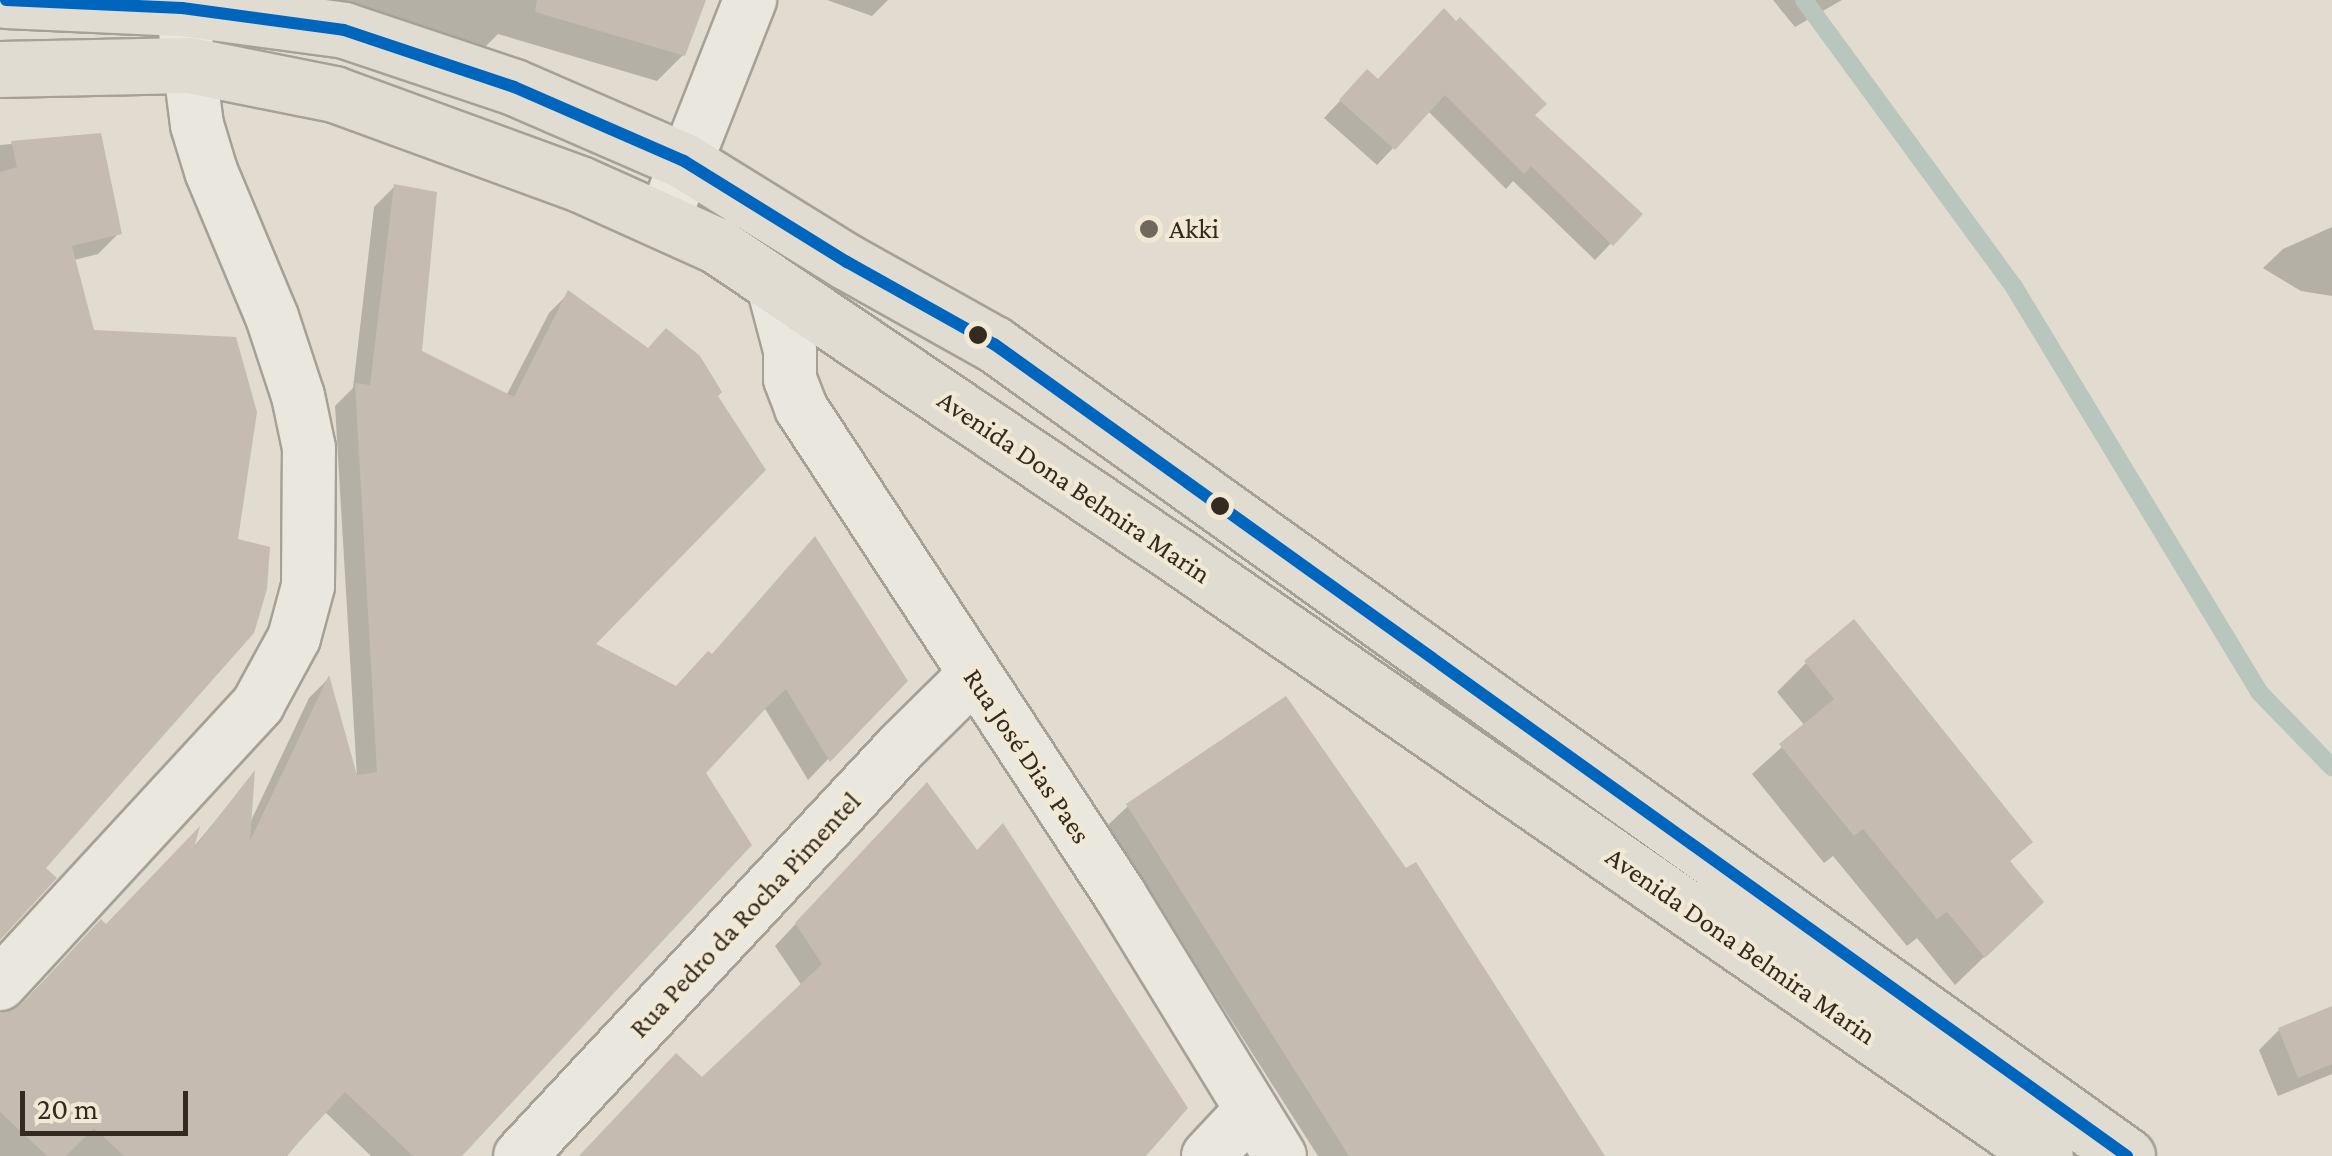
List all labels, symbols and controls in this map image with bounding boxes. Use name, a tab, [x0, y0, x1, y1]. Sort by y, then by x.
place label: Akki	[1169, 212, 1219, 246]
marker: Akki	[1138, 218, 1160, 240]
unlabelled marker	[968, 325, 988, 345]
street label: Avenida Dona Belmira Marin	[931, 383, 1217, 591]
unlabelled marker	[1210, 496, 1230, 516]
street label: Rua José Dias Paes	[956, 662, 1098, 850]
street label: Rua Pedro da Rocha Pimentel	[622, 785, 868, 1045]
street label: Avenida Dona Belmira Marin	[1599, 840, 1883, 1052]
scale bar	[25, 1071, 192, 1133]
text: 20 m	[37, 1092, 98, 1125]

